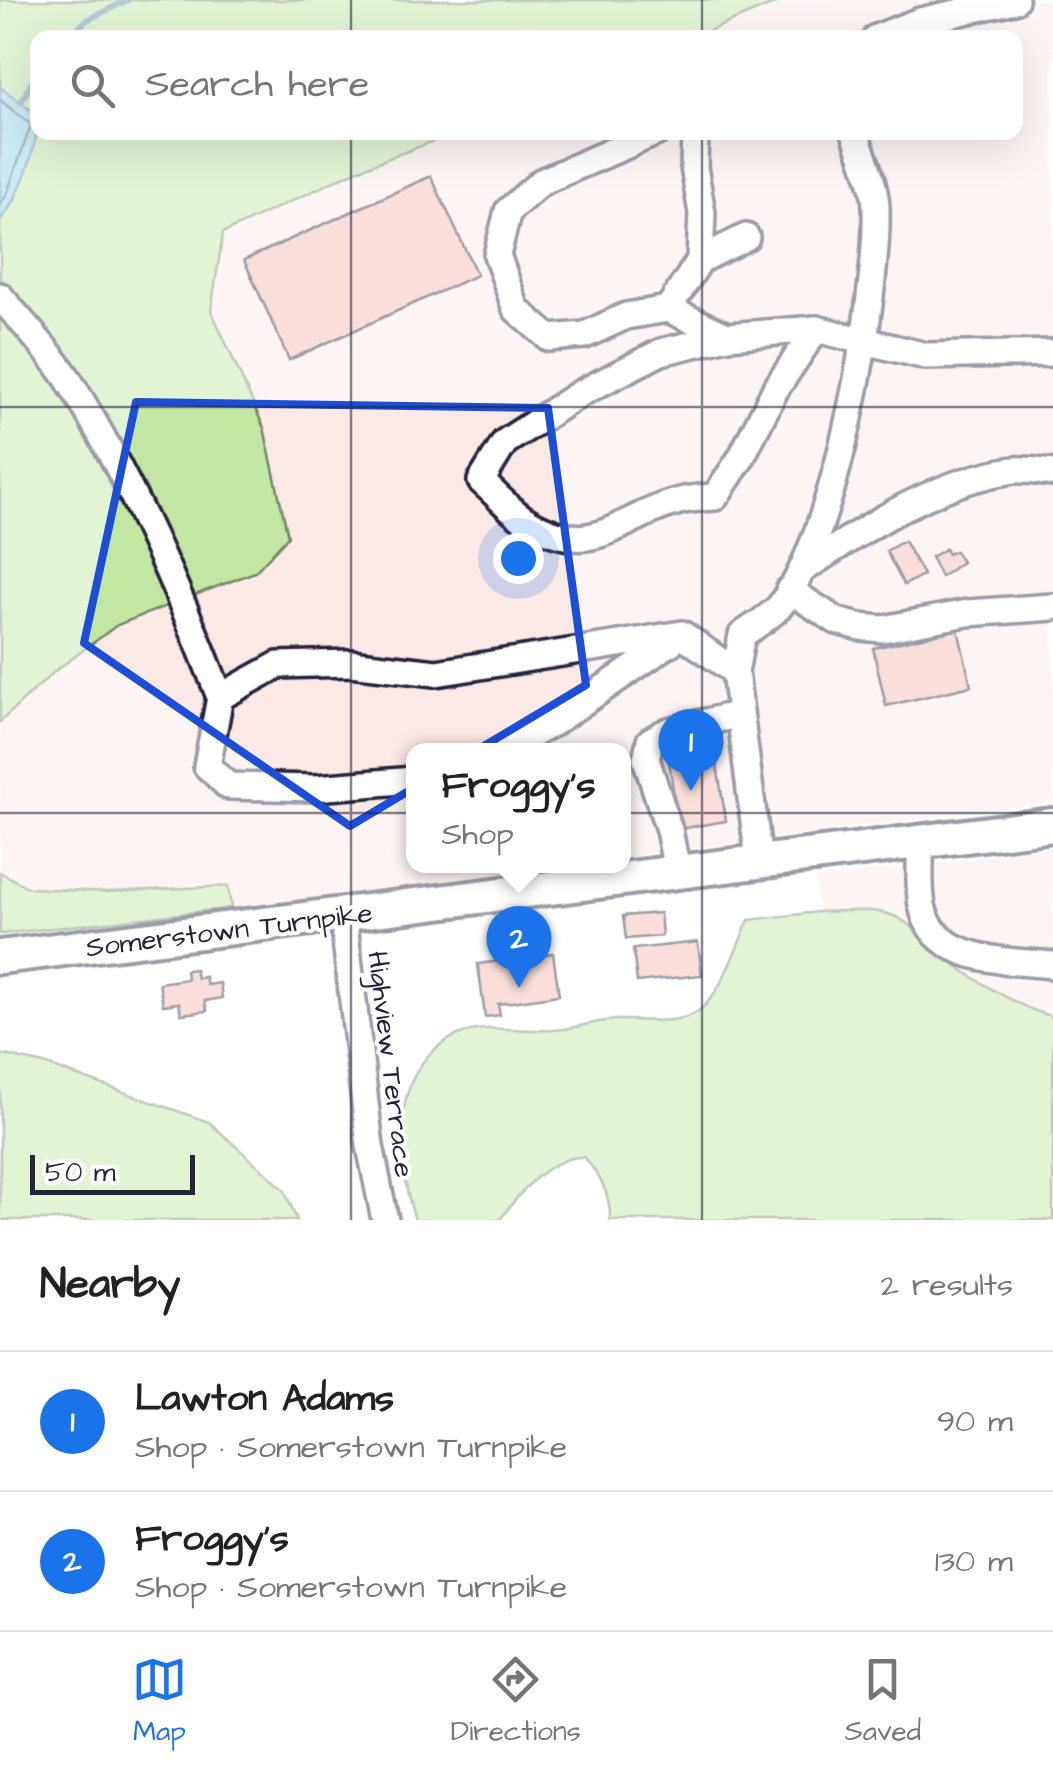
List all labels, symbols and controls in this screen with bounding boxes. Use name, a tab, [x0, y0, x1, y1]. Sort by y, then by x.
search box	[30, 30, 1023, 140]
icon: search	[65, 58, 120, 113]
text: Search here	[145, 59, 369, 111]
your location	[493, 533, 544, 584]
pin: 1	[658, 708, 724, 791]
popup	[406, 743, 631, 873]
text: Froggy's	[442, 760, 595, 812]
text: Shop	[442, 812, 514, 857]
street label: Somerstown Turnpike	[84, 894, 375, 967]
pin: 2	[486, 906, 552, 988]
street label: Highview Terrace	[356, 949, 424, 1180]
scale bar	[30, 1150, 195, 1194]
text: 50 m	[45, 1153, 116, 1192]
text: Nearby	[40, 1256, 180, 1314]
text: 2 results	[881, 1263, 1013, 1308]
text: Lawton Adams	[135, 1373, 394, 1425]
text: 1	[70, 1399, 75, 1444]
text: 90 m	[937, 1399, 1013, 1444]
text: Shop · Somerstown Turnpike	[135, 1425, 567, 1470]
text: Froggy's	[135, 1513, 289, 1565]
text: 2	[63, 1539, 82, 1584]
text: 130 m	[935, 1539, 1013, 1584]
text: Shop · Somerstown Turnpike	[135, 1565, 567, 1610]
tab: Map	[132, 1652, 187, 1751]
tab: Directions	[451, 1652, 581, 1751]
tab: Saved	[845, 1652, 921, 1751]

